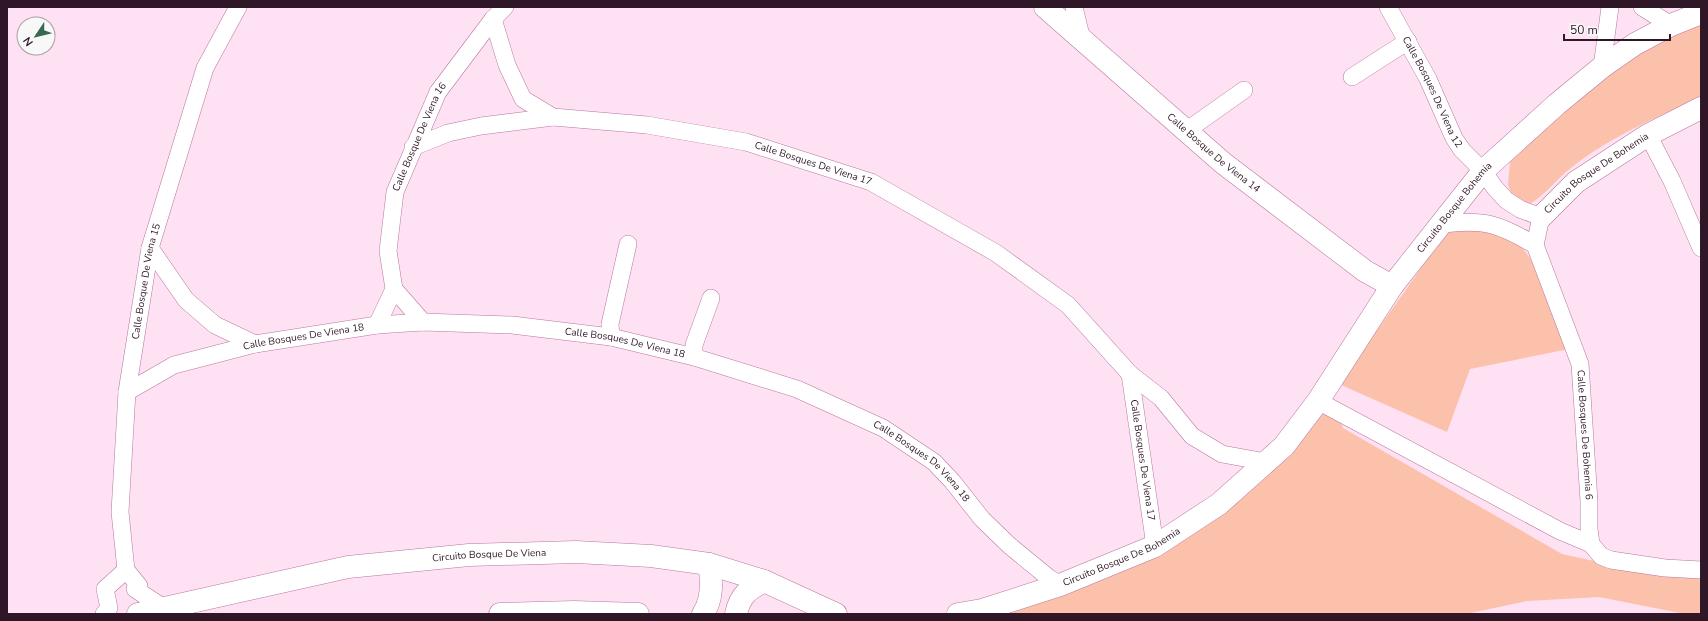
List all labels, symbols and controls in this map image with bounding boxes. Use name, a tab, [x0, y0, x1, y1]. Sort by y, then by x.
north arrow	[16, 16, 56, 56]
scale bar	[1564, 16, 1670, 42]
text: 50 m	[1570, 22, 1598, 38]
text: N	[20, 34, 37, 49]
street label: Calle Bosques De Viena 12	[1399, 34, 1466, 151]
street label: Calle Bosque De Viena 16	[389, 80, 450, 194]
street label: Calle Bosque De Viena 14	[1164, 110, 1263, 196]
street label: Circuito Bosque De Bohemia	[1541, 129, 1651, 217]
street label: Calle Bosques De Viena 17	[753, 138, 874, 189]
street label: Circuito Bosque Bohemia	[1414, 159, 1495, 256]
street label: Calle Bosque De Viena 15	[129, 222, 164, 340]
street label: Calle Bosques De Viena 18	[242, 320, 365, 354]
street label: Calle Bosques De Viena 18	[564, 324, 687, 362]
street label: Calle Bosques De Bohemia 6	[1573, 369, 1596, 500]
street label: Calle Bosques De Viena 17	[1127, 398, 1158, 522]
street label: Calle Bosques De Viena 18	[871, 417, 973, 505]
street label: Circuito Bosque De Bohemia	[1061, 524, 1183, 590]
street label: Circuito Bosque De Viena	[432, 546, 546, 566]

